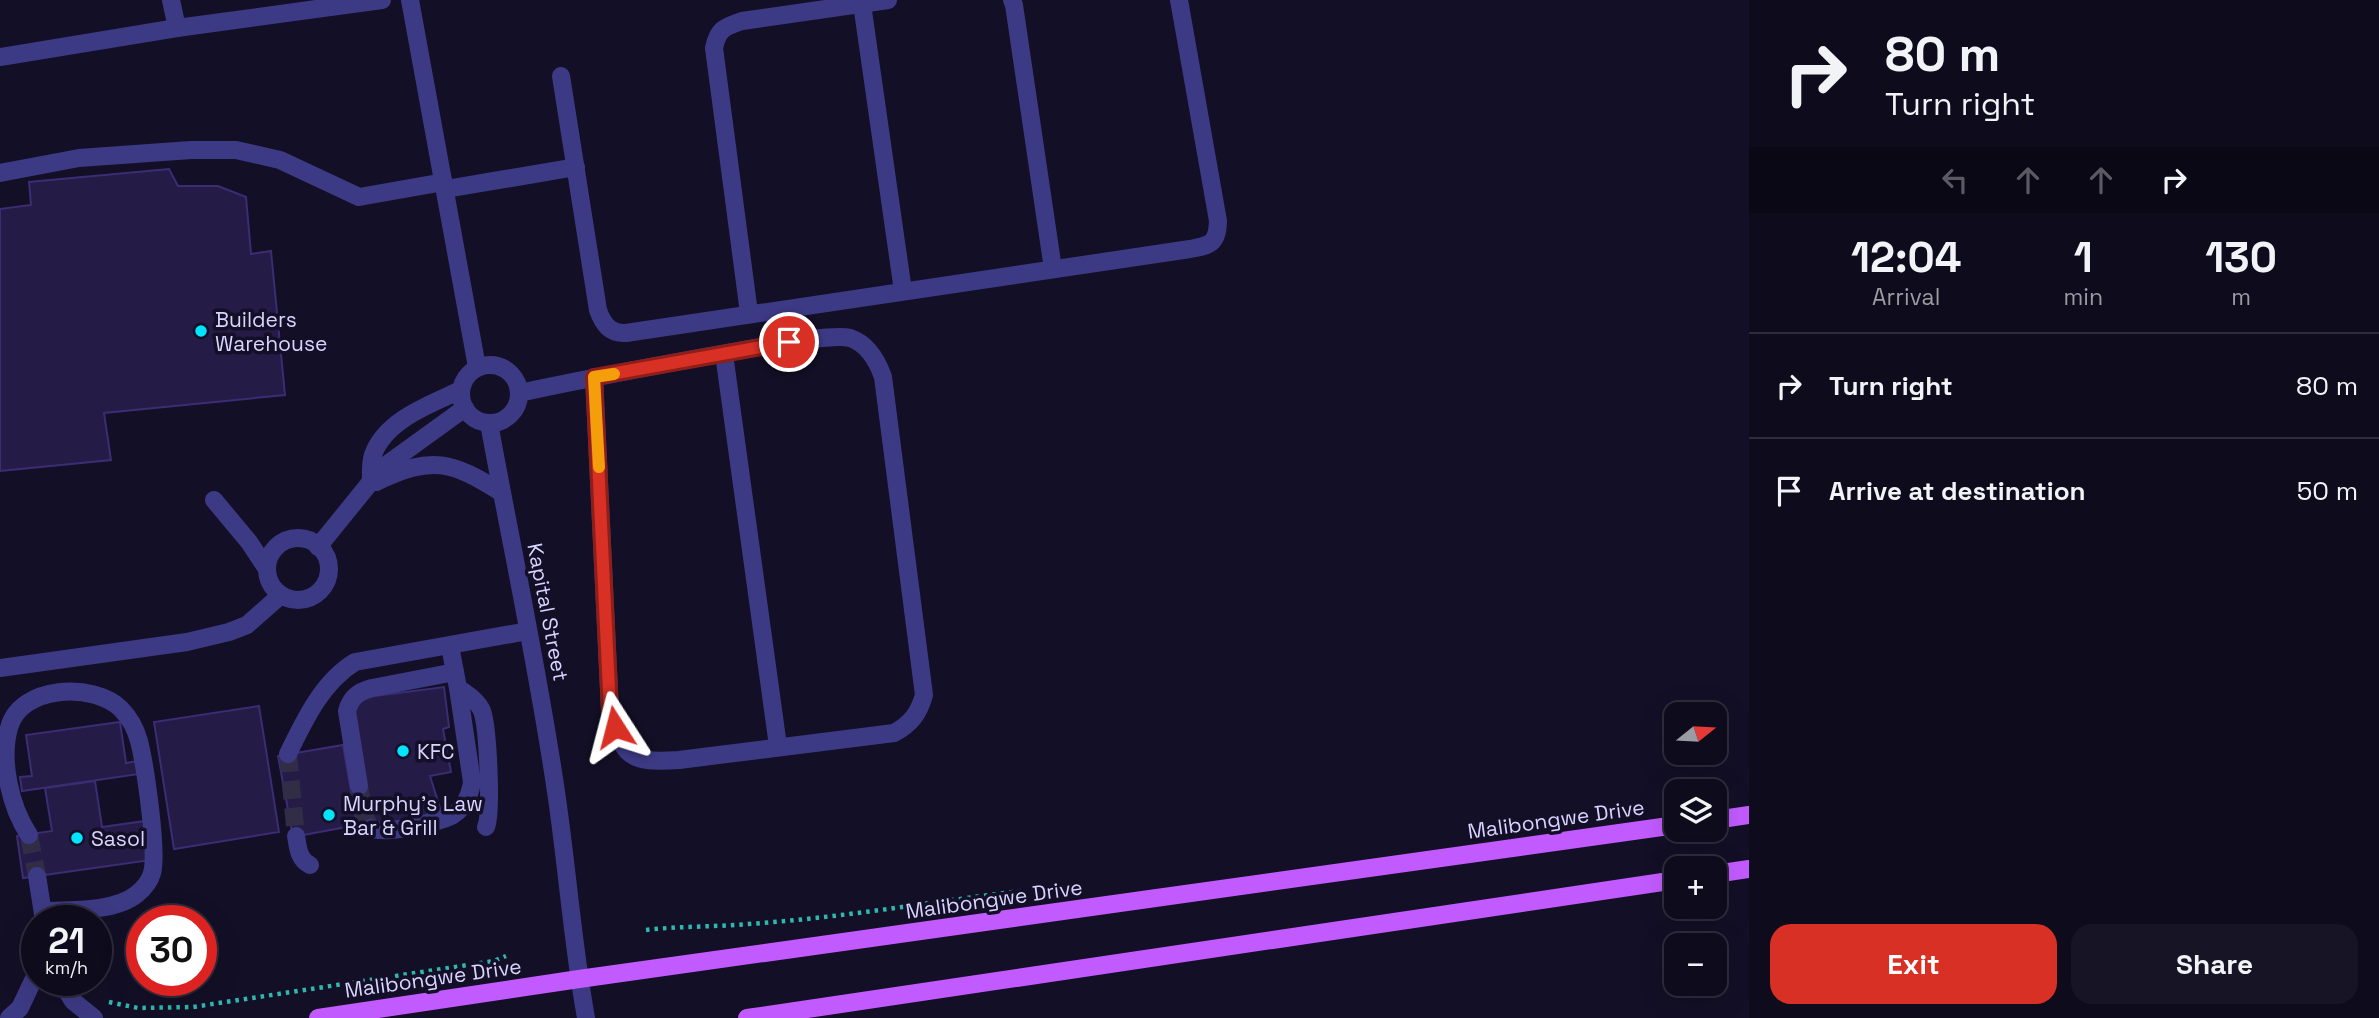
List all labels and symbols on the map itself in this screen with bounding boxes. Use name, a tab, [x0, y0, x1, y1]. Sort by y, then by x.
place label: Builders Warehouse	[215, 306, 327, 357]
pin	[759, 312, 819, 372]
marker: Builders Warehouse	[193, 323, 209, 339]
street label: Kapital Street	[521, 541, 575, 683]
position arrow	[578, 690, 652, 764]
north arrow	[1664, 702, 1727, 765]
place label: KFC	[417, 738, 454, 765]
marker: KFC	[395, 743, 411, 759]
place label: Murphy's Law Bar & Grill	[343, 790, 483, 841]
street label: Malibongwe Drive	[1466, 793, 1646, 845]
marker: Murphy's Law Bar & Grill	[321, 807, 337, 823]
place label: Sasol	[91, 825, 145, 852]
marker: Sasol	[69, 830, 85, 846]
street label: Malibongwe Drive	[904, 873, 1084, 925]
speed limit sign: 30	[126, 905, 217, 996]
street label: Malibongwe Drive	[343, 952, 523, 1004]

